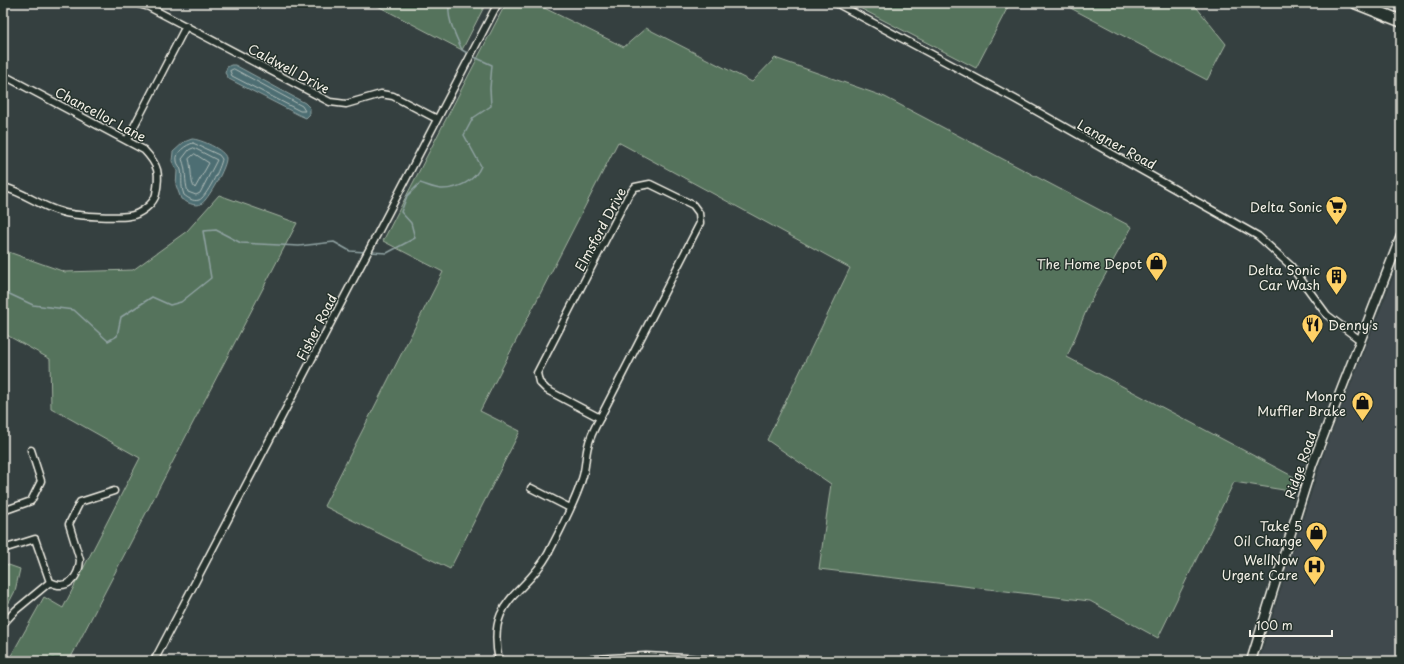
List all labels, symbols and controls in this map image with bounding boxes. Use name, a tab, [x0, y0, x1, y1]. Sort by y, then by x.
street label: Caldwell Drive	[245, 39, 333, 97]
street label: Chancellor Lane	[52, 82, 150, 146]
street label: Langner Road	[1074, 114, 1160, 174]
street label: Elmsford Drive	[570, 184, 630, 274]
supermarket icon: Delta Sonic	[1324, 193, 1350, 226]
place label: Delta Sonic	[1250, 197, 1322, 216]
shop icon: The Home Depot	[1144, 250, 1170, 283]
place label: The Home Depot	[1037, 254, 1142, 273]
place label: Delta Sonic Car Wash	[1248, 260, 1320, 294]
building icon: Delta Sonic Car Wash	[1323, 263, 1349, 296]
street label: Fisher Road	[291, 290, 341, 364]
restaurant icon: Denny's	[1299, 311, 1325, 344]
place label: Denny's	[1328, 315, 1378, 334]
place label: Monro Muffler Brake	[1257, 386, 1346, 420]
shop icon: Monro Muffler Brake	[1349, 389, 1375, 422]
street label: Ridge Road	[1280, 429, 1320, 501]
place label: Take 5 Oil Change	[1233, 516, 1302, 550]
shop icon: Take 5 Oil Change	[1304, 519, 1330, 552]
place label: WellNow Urgent Care	[1221, 550, 1298, 584]
hospital icon: WellNow Urgent Care	[1301, 553, 1327, 586]
scale bar	[1250, 612, 1332, 638]
text: 100 m	[1256, 616, 1293, 634]

